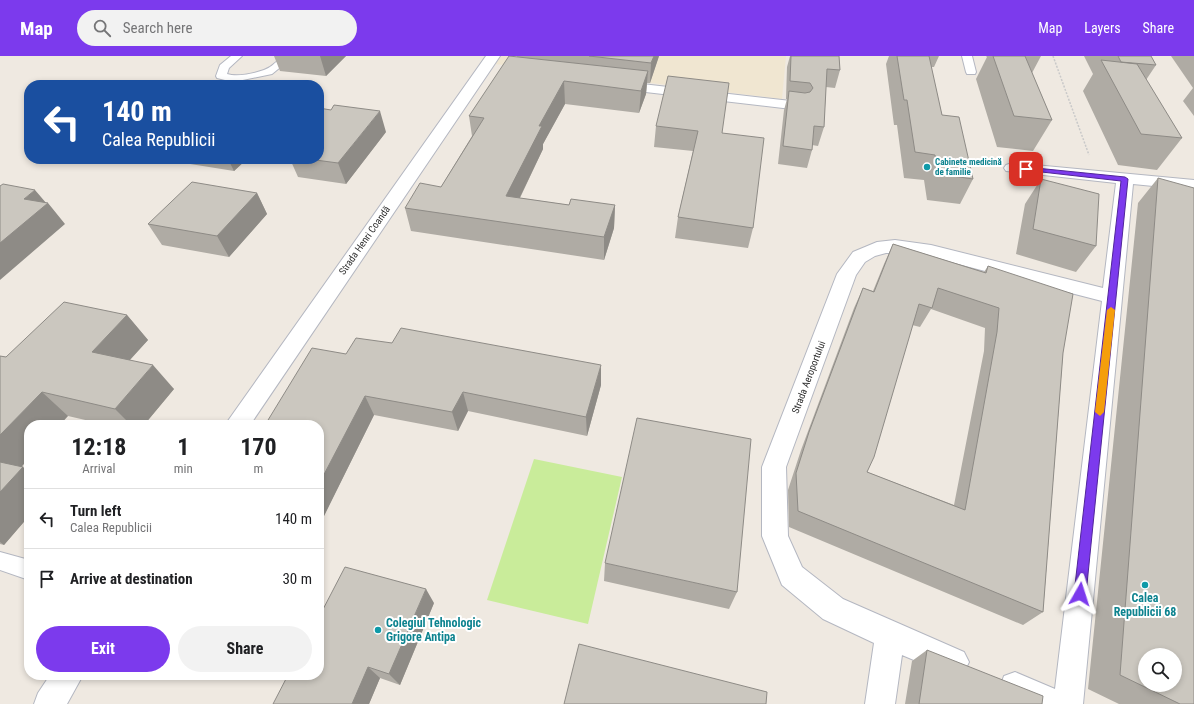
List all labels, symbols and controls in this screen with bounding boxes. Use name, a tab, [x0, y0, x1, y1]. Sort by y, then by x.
search box	[77, 10, 357, 46]
text: Map	[20, 17, 53, 40]
icon: search	[91, 17, 113, 39]
text: Search here	[123, 19, 193, 37]
text: Map	[1038, 20, 1062, 36]
text: Layers	[1084, 20, 1121, 36]
text: Share	[1143, 20, 1174, 36]
text: 140 m	[102, 95, 172, 128]
icon: left	[36, 96, 88, 148]
text: Calea Republicii	[102, 129, 215, 150]
pin	[1009, 152, 1043, 186]
place label: Cabinete medicină de familie	[935, 157, 1002, 177]
icon: arrive	[1015, 158, 1037, 180]
marker: Cabinete medicină de familie	[922, 162, 932, 172]
street label: Strada Henri Coandă	[337, 204, 392, 277]
street label: Strada Aeroportului	[790, 339, 827, 415]
text: 12:18	[71, 433, 126, 461]
text: 1	[177, 433, 189, 461]
text: 170	[240, 433, 277, 461]
text: Arrival	[82, 461, 115, 476]
text: min	[174, 461, 193, 476]
text: m	[254, 461, 263, 476]
text: Turn left	[70, 502, 121, 520]
icon: left	[36, 508, 58, 530]
text: 140 m	[275, 510, 312, 528]
text: Calea Republicii	[70, 520, 152, 535]
icon: arrive	[36, 568, 58, 590]
text: Arrive at destination	[70, 570, 193, 588]
text: 30 m	[282, 570, 312, 588]
position arrow	[1059, 573, 1101, 615]
marker: Calea Republicii 68	[1140, 580, 1150, 590]
place label: Calea Republicii 68	[1114, 591, 1176, 619]
place label: Colegiul Tehnologic Grigore Antipa	[386, 616, 482, 644]
marker: Colegiul Tehnologic Grigore Antipa	[373, 625, 383, 635]
button: Exit	[36, 626, 170, 672]
button: Share	[178, 626, 312, 672]
map controls	[1138, 648, 1182, 692]
button: search	[1138, 648, 1182, 692]

